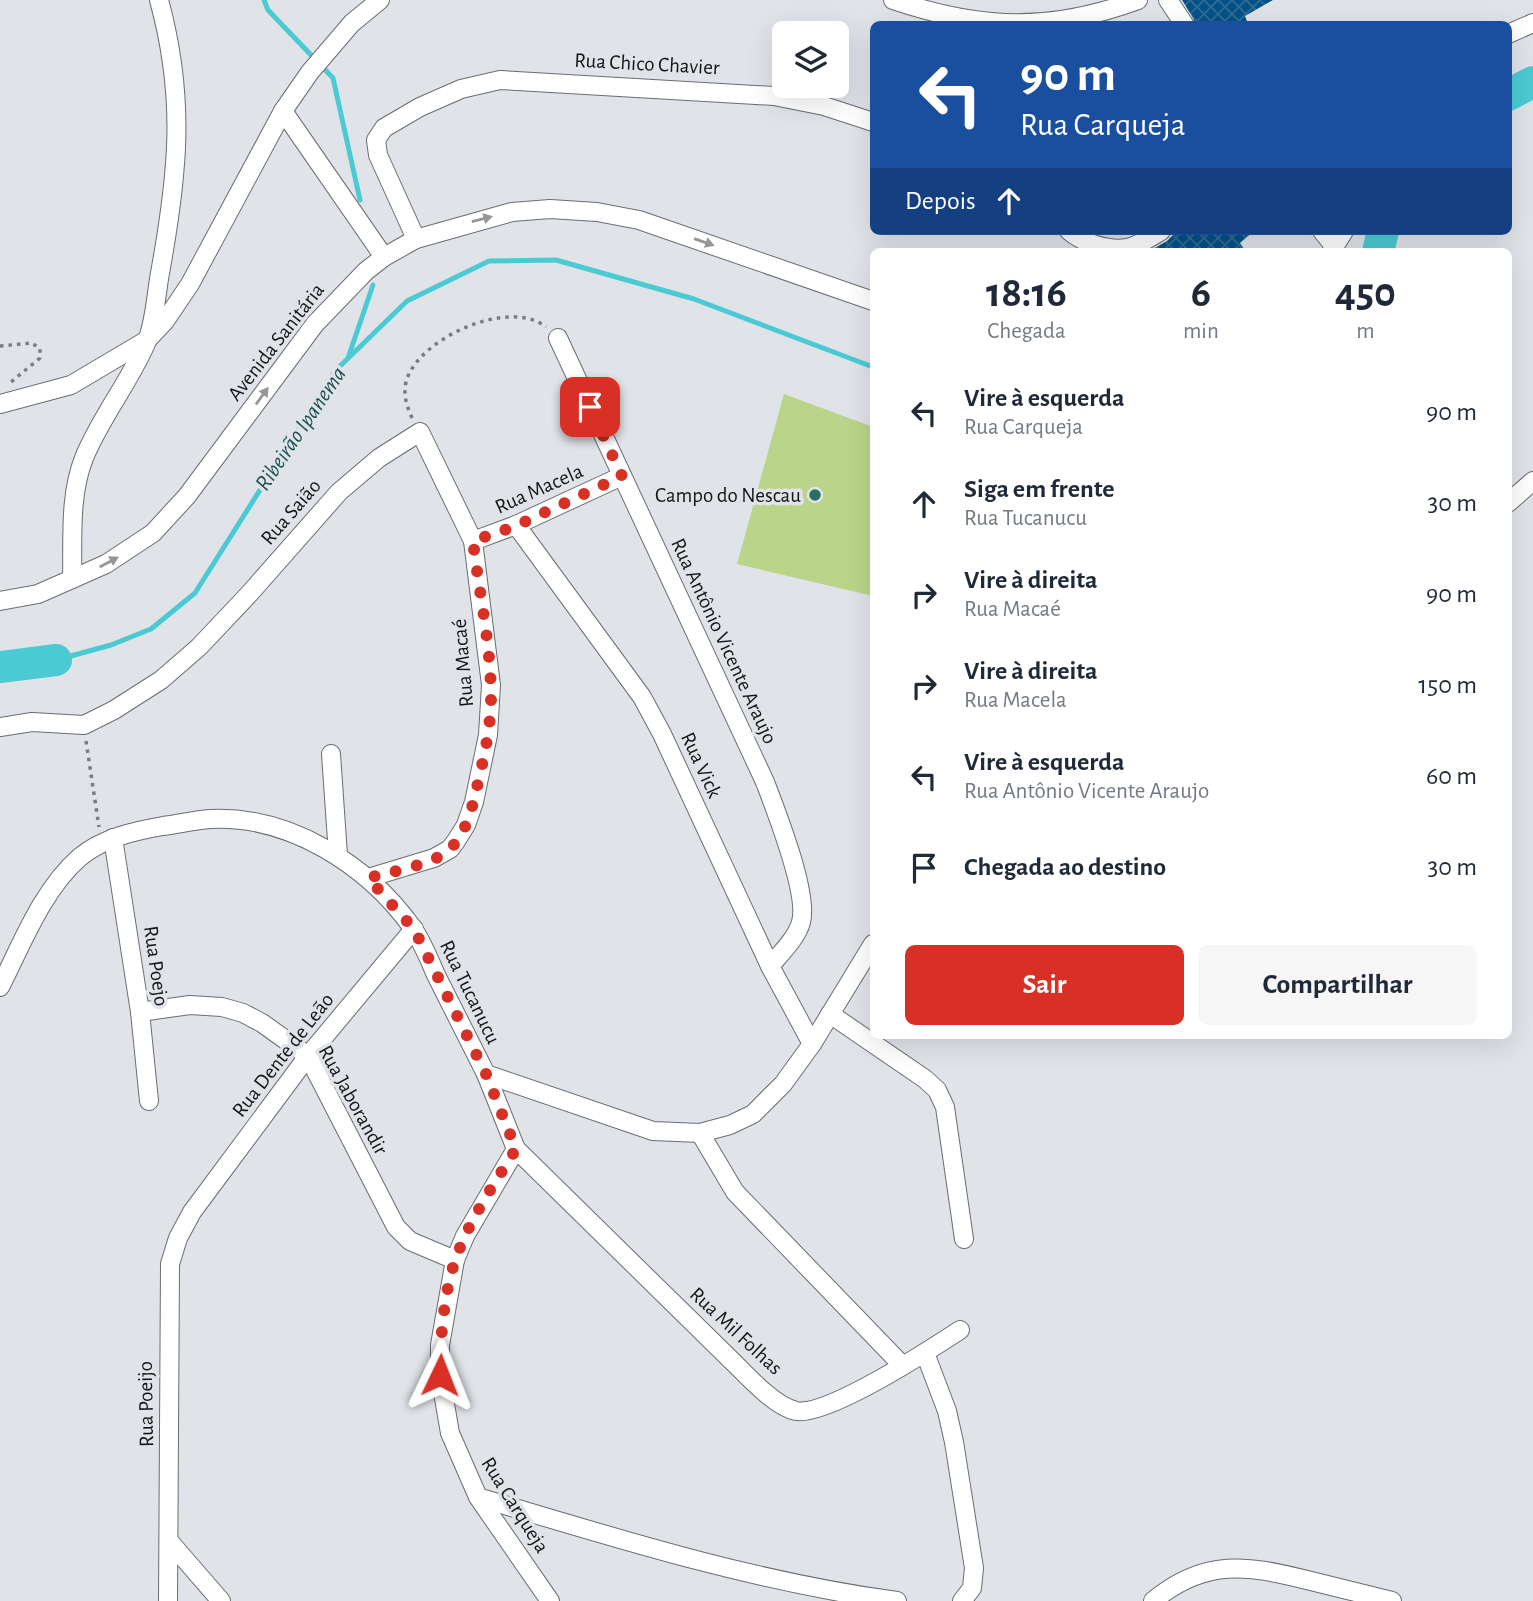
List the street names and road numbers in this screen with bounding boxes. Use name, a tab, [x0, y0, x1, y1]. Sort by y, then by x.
street label: Rua Chico Chavier	[574, 50, 720, 78]
street label: Avenida Sanitária	[224, 279, 328, 405]
street label: Rua Macela	[492, 460, 586, 518]
street label: Rua Saião	[257, 475, 325, 549]
street label: Rua Antônio Vicente Araujo	[667, 535, 781, 747]
street label: Rua Macaé	[449, 618, 477, 708]
street label: Rua Vick	[677, 729, 725, 801]
street label: Rua Poejo	[140, 924, 172, 1008]
street label: Rua Tucanucu	[436, 937, 504, 1047]
street label: Rua Dente de Leão	[228, 989, 338, 1121]
street label: Rua Jaborandir	[314, 1042, 392, 1158]
street label: Rua Mil Folhas	[686, 1283, 786, 1379]
street label: Rua Poeijo	[135, 1361, 157, 1447]
street label: Rua Carqueja	[477, 1453, 553, 1557]

